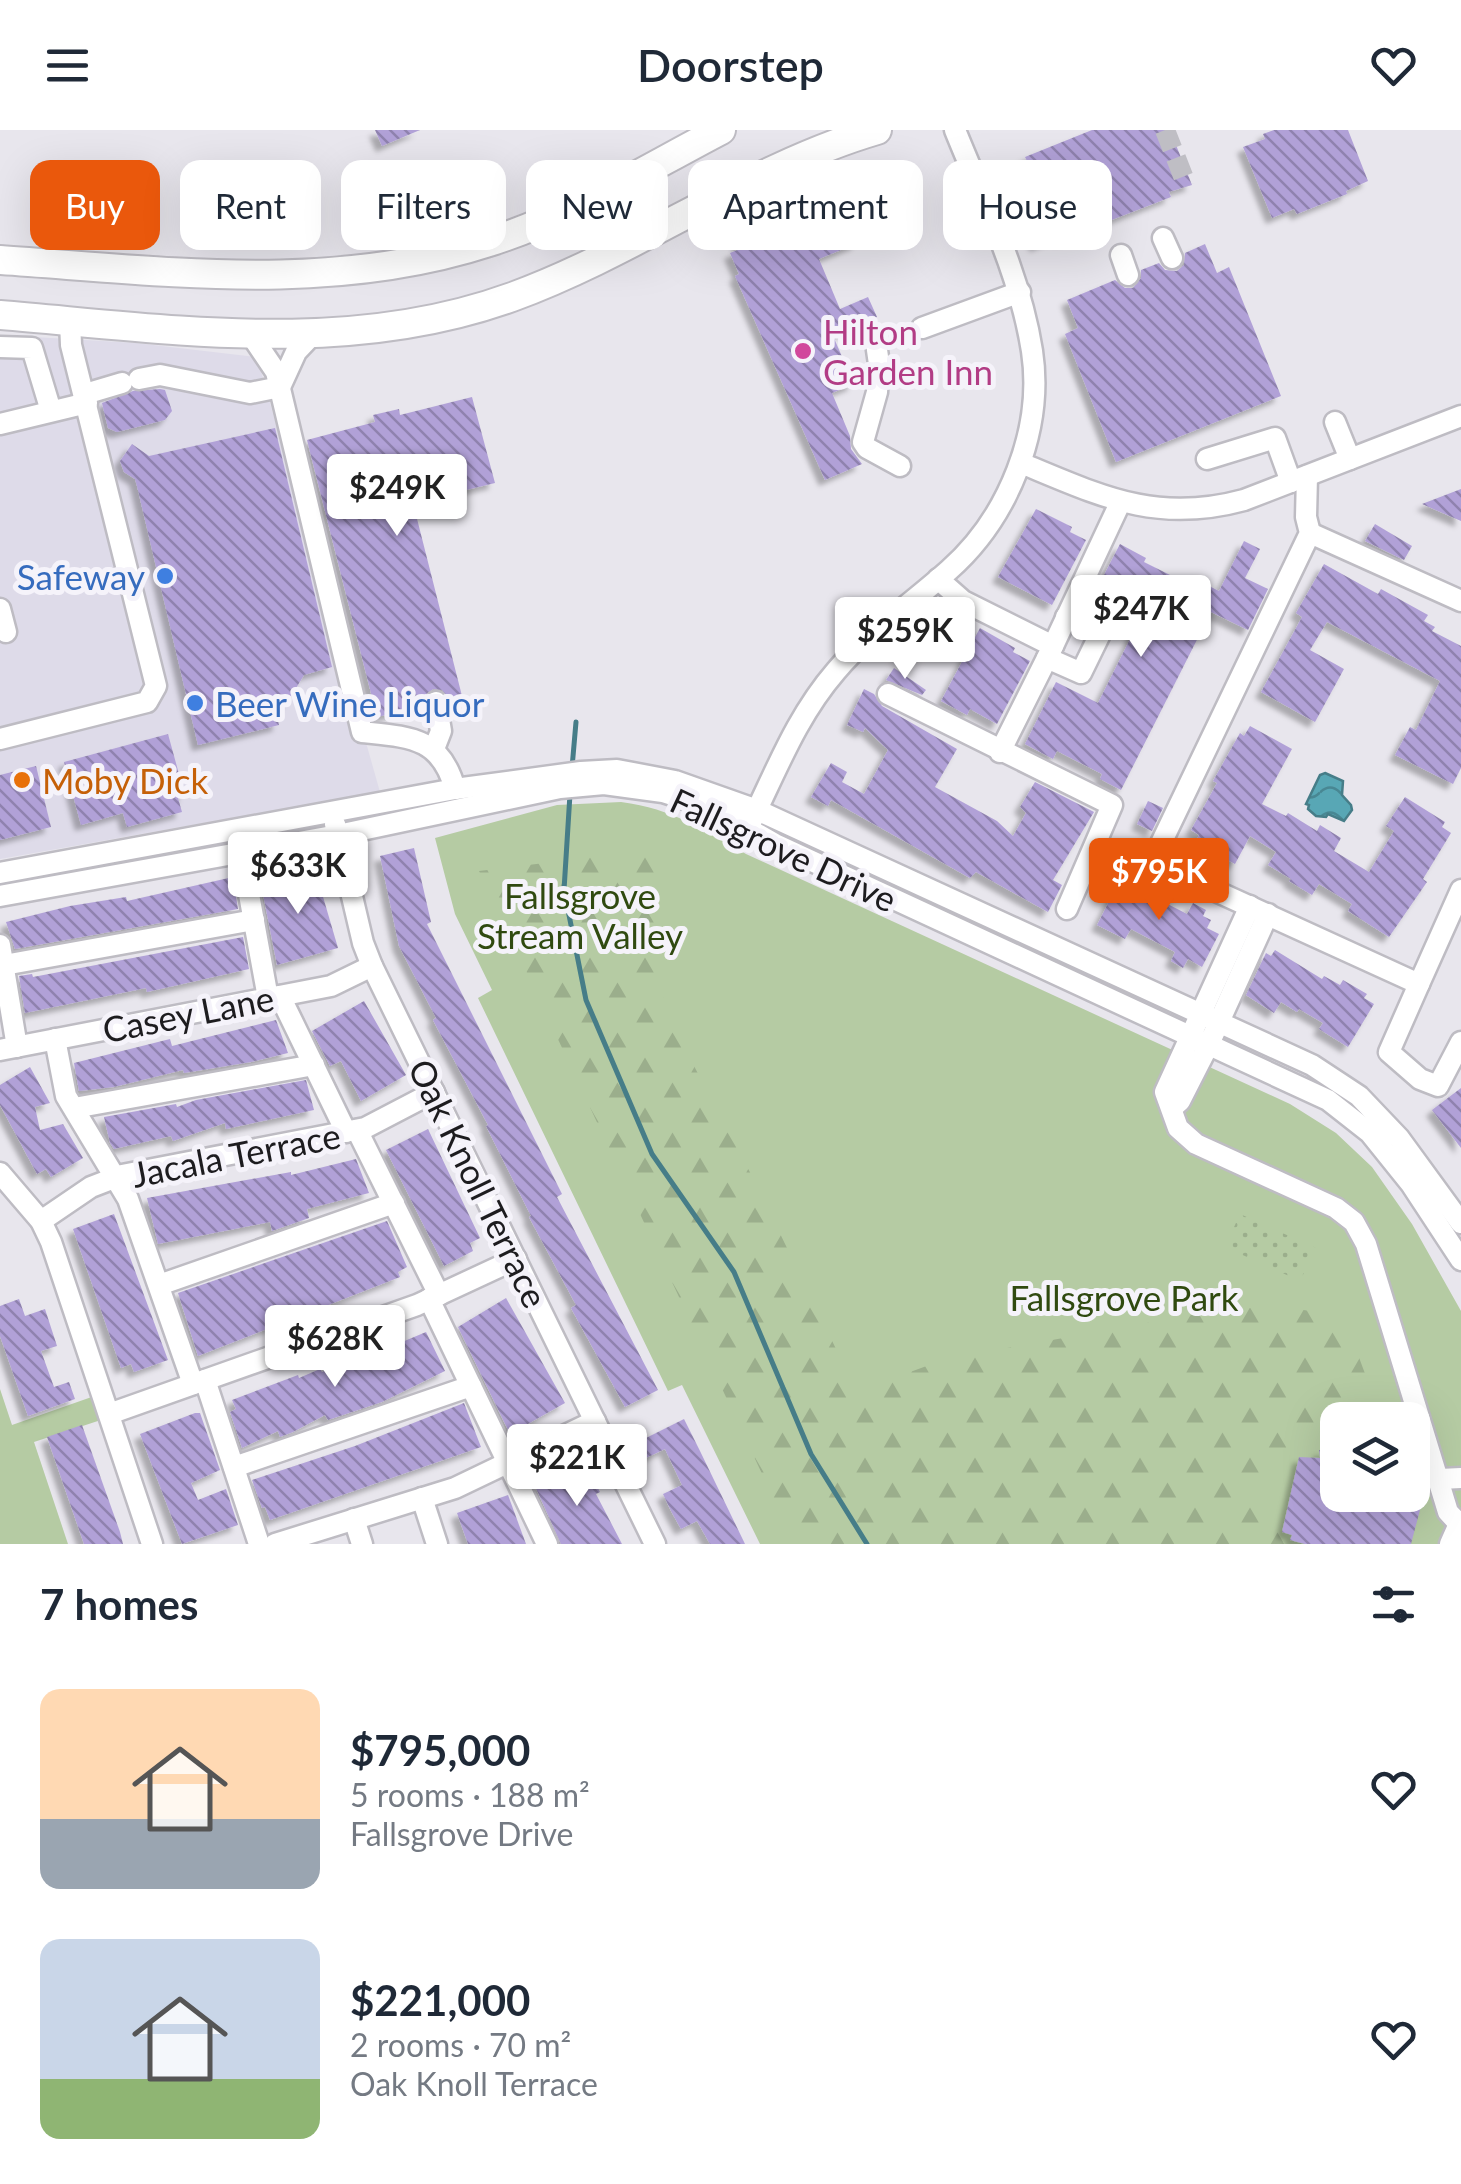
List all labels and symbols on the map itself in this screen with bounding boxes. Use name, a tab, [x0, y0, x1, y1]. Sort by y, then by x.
place label: Hilton Garden Inn	[823, 310, 993, 392]
marker: Hilton Garden Inn	[792, 340, 814, 362]
pin: $249K	[327, 454, 467, 539]
place label: Safeway	[17, 555, 145, 597]
marker: Safeway	[154, 565, 176, 587]
pin: $247K	[1071, 575, 1211, 660]
pin: $259K	[835, 597, 975, 682]
place label: Beer Wine Liquor	[215, 682, 485, 724]
marker: Beer Wine Liquor	[184, 692, 206, 714]
place label: Moby Dick	[42, 759, 208, 801]
marker: Moby Dick	[11, 769, 33, 791]
street label: Fallsgrove Drive	[664, 778, 904, 920]
pin: $633K	[228, 832, 368, 917]
pin: $795K	[1089, 838, 1229, 923]
park label: Fallsgrove Stream Valley	[477, 874, 683, 956]
street label: Casey Lane	[99, 976, 277, 1050]
street label: Oak Knoll Terrace	[401, 1052, 557, 1314]
street label: Jacala Terrace	[128, 1113, 344, 1195]
park label: Fallsgrove Park	[1009, 1276, 1239, 1318]
pin: $628K	[265, 1305, 405, 1390]
pin: $221K	[507, 1424, 647, 1509]

